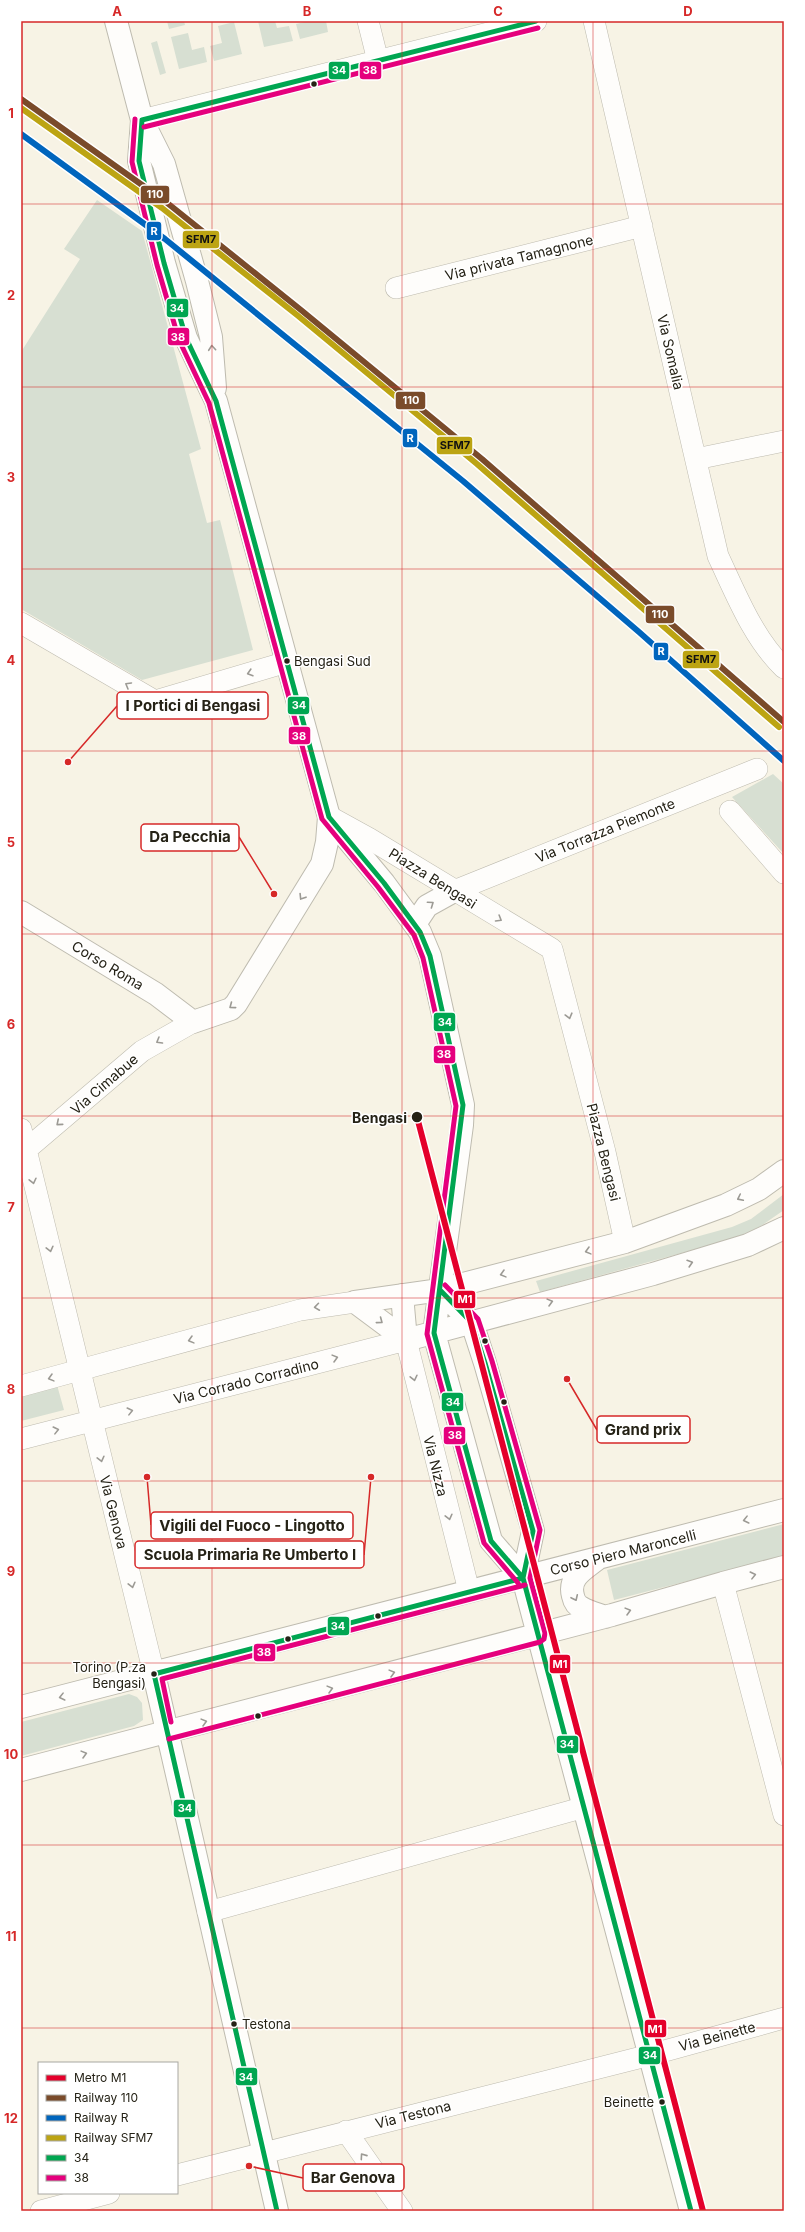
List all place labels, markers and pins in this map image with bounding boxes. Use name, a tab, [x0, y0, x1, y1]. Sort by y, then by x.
unlabelled marker	[309, 79, 319, 89]
place label: Bengasi Sud	[294, 653, 371, 669]
marker: Bengasi Sud	[282, 656, 292, 666]
callout: I Portici di Bengasi	[117, 692, 268, 719]
callout: Da Pecchia	[141, 824, 239, 851]
place label: Bengasi	[352, 1109, 407, 1126]
marker: Bengasi	[410, 1110, 424, 1124]
unlabelled marker	[480, 1336, 490, 1346]
unlabelled marker	[499, 1397, 509, 1407]
callout: Grand prix	[597, 1416, 690, 1443]
callout: Vigili del Fuoco - Lingotto	[151, 1512, 353, 1539]
callout: Scuola Primaria Re Umberto I	[135, 1541, 364, 1568]
unlabelled marker	[373, 1611, 383, 1621]
unlabelled marker	[283, 1634, 293, 1644]
place label: Torino (P.za Bengasi)	[73, 1659, 146, 1691]
marker: Torino (P.za Bengasi)	[149, 1669, 159, 1679]
unlabelled marker	[253, 1711, 263, 1721]
place label: Testona	[242, 2016, 291, 2032]
marker: Testona	[229, 2019, 239, 2029]
place label: Beinette	[604, 2094, 654, 2110]
marker: Beinette	[657, 2097, 667, 2107]
callout: Bar Genova	[303, 2164, 404, 2191]

